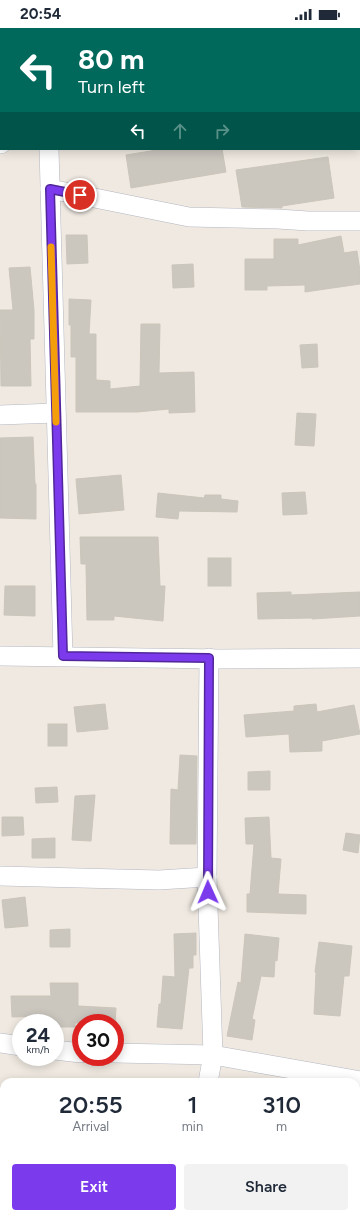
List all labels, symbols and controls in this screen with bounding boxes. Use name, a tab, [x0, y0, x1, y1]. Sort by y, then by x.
text: 20:54	[20, 5, 61, 23]
text: 80 m	[78, 42, 144, 76]
icon: left	[12, 44, 64, 96]
text: Turn left	[78, 76, 145, 98]
icon: left	[127, 120, 149, 142]
icon: ahead	[169, 120, 191, 142]
icon: right	[211, 120, 233, 142]
pin	[63, 178, 97, 212]
icon: arrive	[69, 184, 91, 206]
position arrow	[187, 871, 229, 913]
speed limit sign: 30	[72, 1014, 124, 1066]
text: 24	[26, 1023, 50, 1047]
text: km/h	[27, 1043, 49, 1056]
text: 20:55	[59, 1090, 123, 1119]
text: 1	[187, 1090, 198, 1119]
text: 310	[262, 1090, 301, 1119]
text: Arrival	[73, 1119, 109, 1134]
text: min	[182, 1119, 203, 1134]
text: m	[276, 1119, 287, 1134]
button: Exit	[12, 1164, 176, 1210]
button: Share	[184, 1164, 348, 1210]

